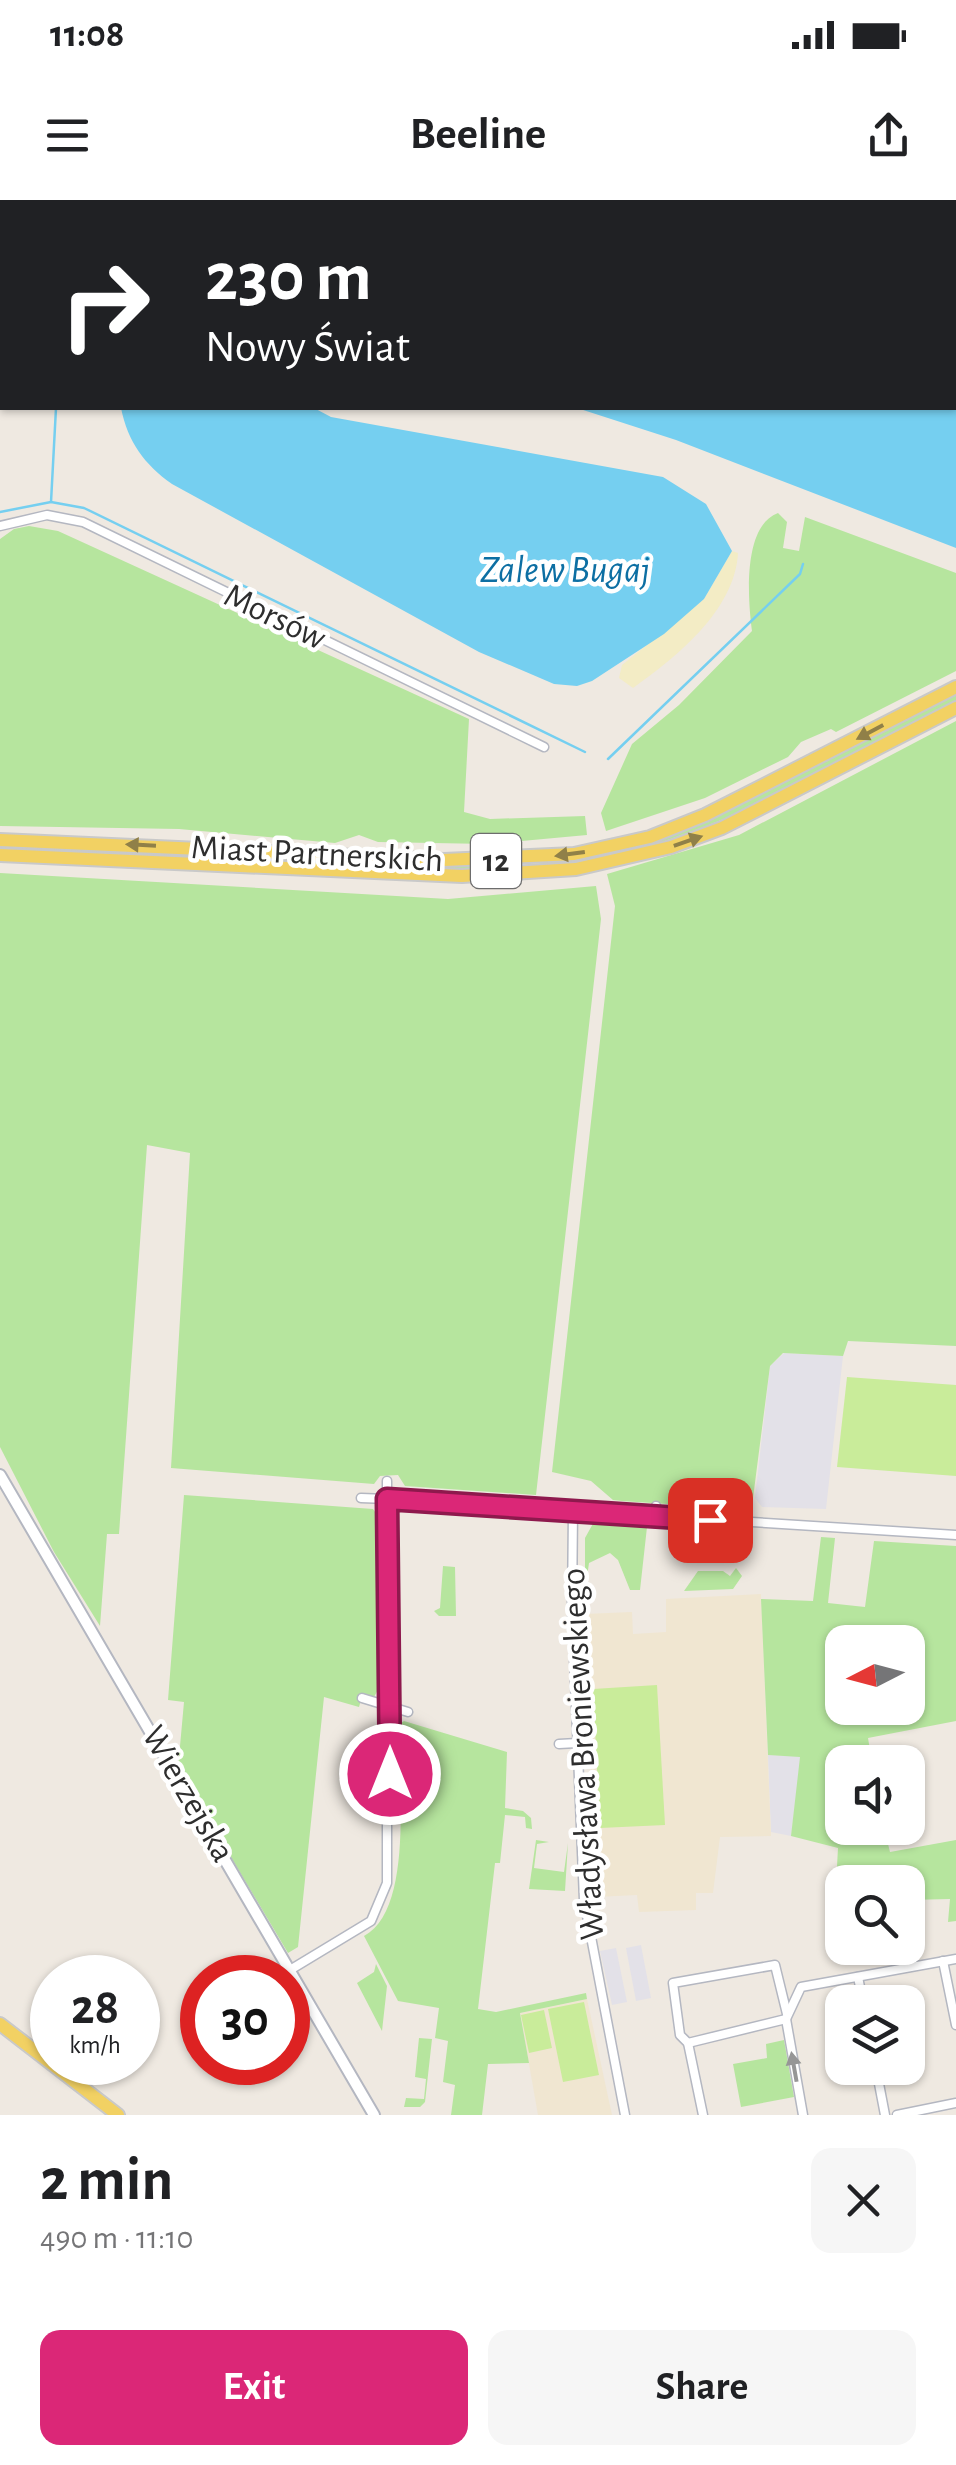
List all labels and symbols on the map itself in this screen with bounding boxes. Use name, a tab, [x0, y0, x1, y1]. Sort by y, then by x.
water label: Zalew Bugaj	[480, 552, 650, 590]
street label: Morsów	[219, 578, 332, 657]
one-way arrow	[855, 723, 884, 740]
street label: Miast Partnerskich	[190, 830, 444, 878]
one-way arrow	[673, 832, 703, 847]
road number: 12	[471, 834, 521, 888]
one-way arrow	[125, 837, 157, 853]
one-way arrow	[554, 847, 586, 863]
pin	[668, 1478, 753, 1563]
street label: Władysława Broniewskiego	[556, 1567, 610, 1941]
north arrow	[825, 1625, 925, 1725]
street label: Wierzejska	[135, 1720, 241, 1868]
position arrow	[338, 1722, 442, 1826]
speed limit sign: 30	[180, 1955, 310, 2085]
one-way arrow	[786, 2051, 801, 2082]

